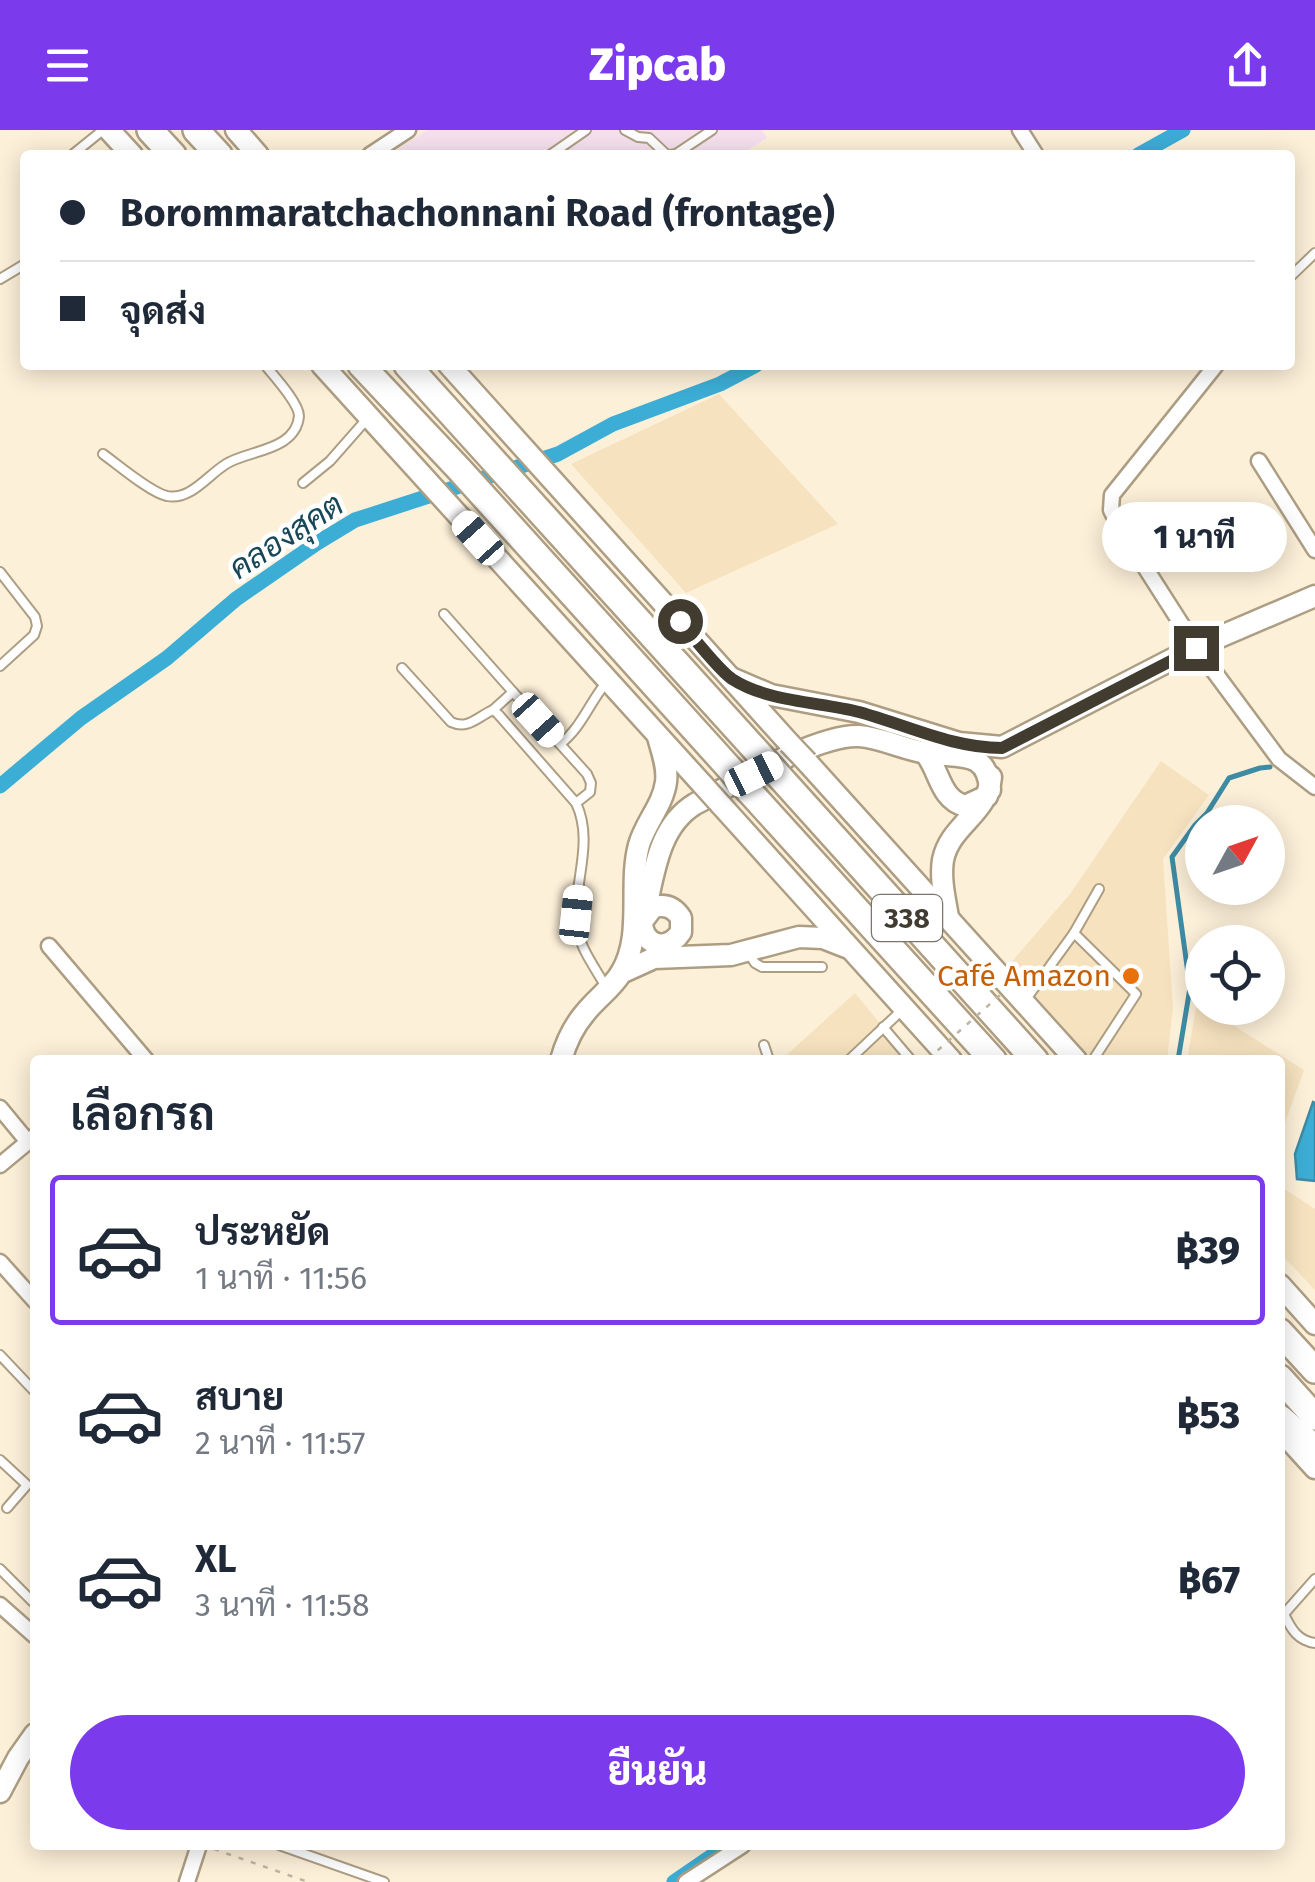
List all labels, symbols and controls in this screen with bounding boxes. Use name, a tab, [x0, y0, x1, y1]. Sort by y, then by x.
icon: menu	[40, 38, 95, 93]
text: Zipcab	[589, 38, 726, 92]
icon: share	[1220, 38, 1275, 93]
text: Borommaratchachonnani Road (frontage)	[120, 190, 835, 236]
text: จุดส่ง	[120, 288, 206, 334]
water label: คลองสุคต	[222, 485, 352, 589]
callout: 1 นาที	[1104, 503, 1288, 573]
car	[447, 506, 509, 570]
text: 1 นาที	[1154, 518, 1235, 556]
route start	[658, 599, 703, 644]
route end	[1174, 626, 1219, 671]
car	[507, 688, 569, 752]
car	[720, 747, 788, 801]
north arrow	[1185, 805, 1285, 905]
map controls	[1185, 805, 1285, 1025]
car	[558, 884, 594, 946]
road number: 338	[872, 895, 942, 941]
button: locate	[1185, 925, 1285, 1025]
place label: Café Amazon	[937, 958, 1111, 994]
marker: Café Amazon	[1120, 965, 1142, 987]
text: เลือกรถ	[70, 1088, 215, 1142]
icon: car	[75, 1205, 165, 1295]
text: ประหยัด	[195, 1209, 330, 1255]
text: ฿39	[1176, 1227, 1240, 1273]
text: 1 นาที · 11:56	[195, 1259, 367, 1297]
icon: car	[75, 1370, 165, 1460]
text: สบาย	[195, 1374, 284, 1420]
text: ฿53	[1177, 1392, 1240, 1438]
text: 2 นาที · 11:57	[195, 1424, 365, 1462]
icon: car	[75, 1535, 165, 1625]
text: XL	[195, 1536, 237, 1582]
text: ฿67	[1178, 1557, 1240, 1603]
text: 3 นาที · 11:58	[195, 1586, 370, 1624]
button: ยืนยัน	[70, 1715, 1245, 1830]

